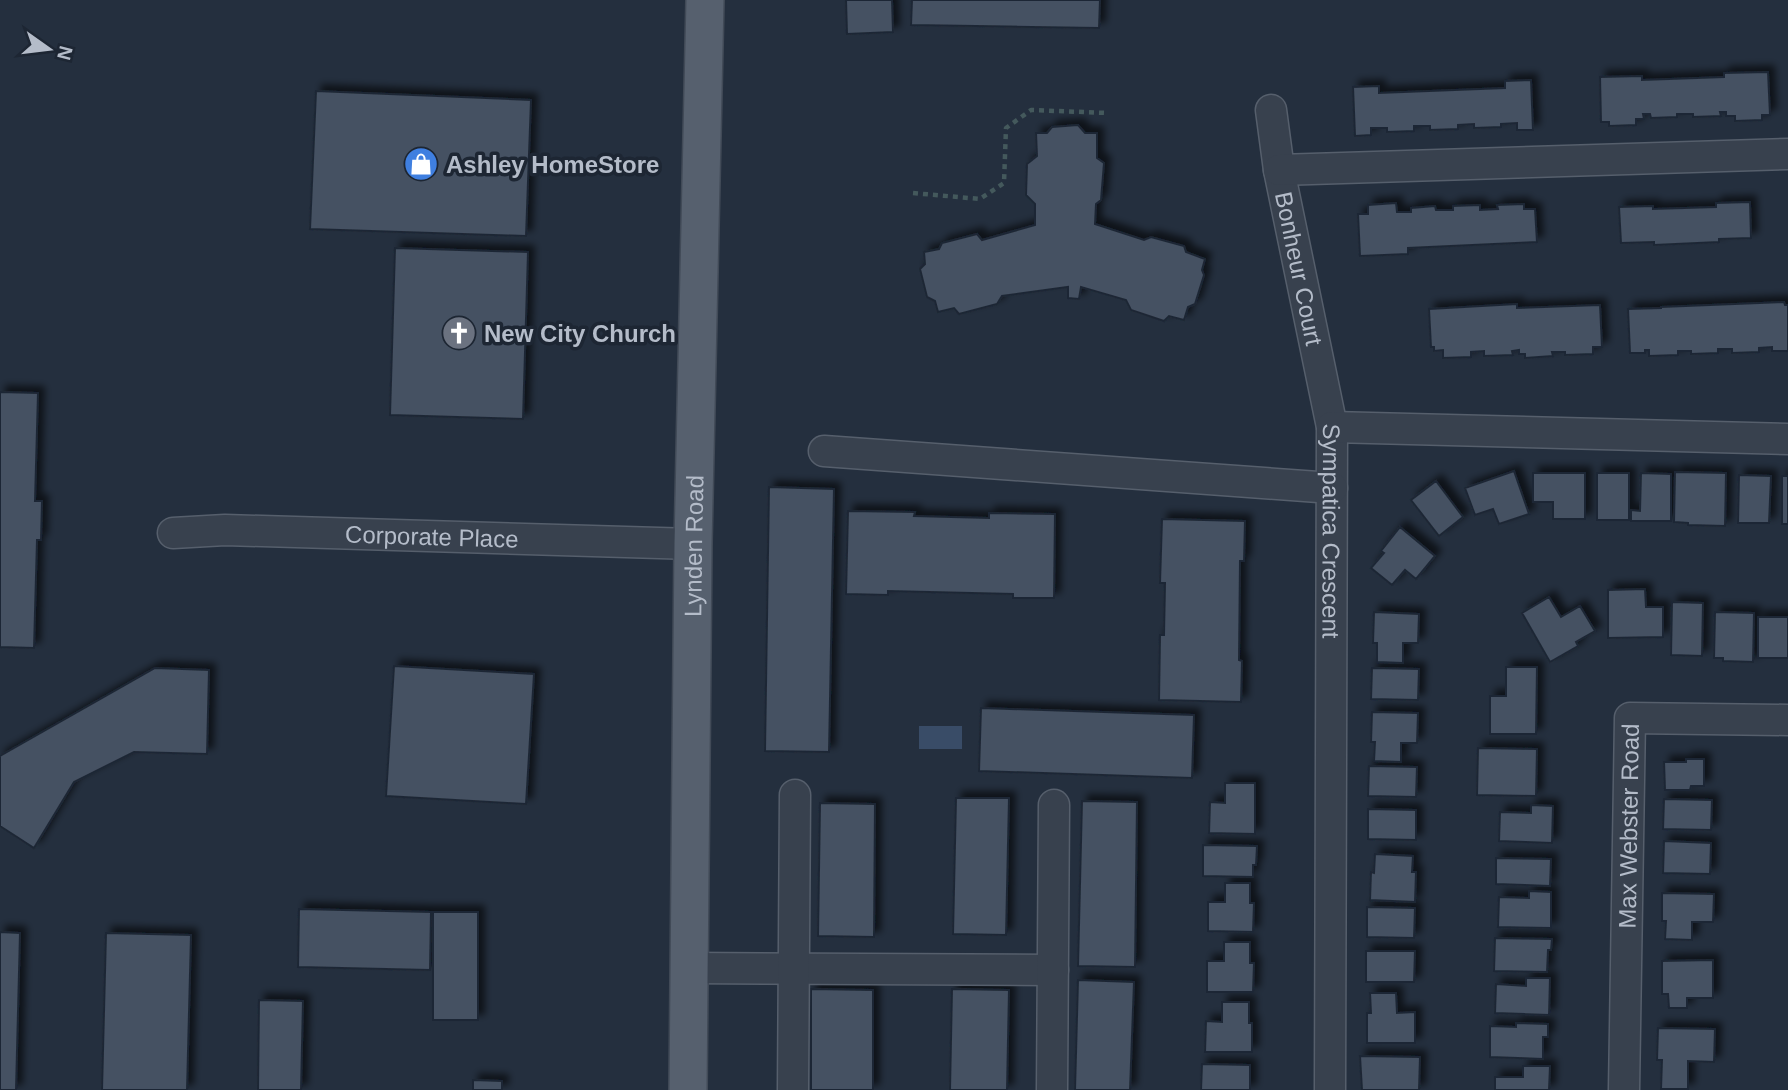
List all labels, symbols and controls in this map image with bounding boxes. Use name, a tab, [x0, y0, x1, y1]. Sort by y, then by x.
north arrow	[14, 14, 84, 84]
text: N	[53, 44, 77, 62]
shop icon: Ashley HomeStore	[402, 145, 440, 183]
place label: Ashley HomeStore	[446, 151, 659, 178]
street label: Bonheur Court	[1270, 189, 1328, 348]
church icon: New City Church	[440, 314, 478, 352]
place label: New City Church	[484, 320, 676, 347]
street label: Sympatica Crescent	[1318, 424, 1346, 639]
street label: Lynden Road	[679, 475, 708, 617]
street label: Corporate Place	[345, 520, 519, 552]
street label: Max Webster Road	[1613, 723, 1643, 929]

